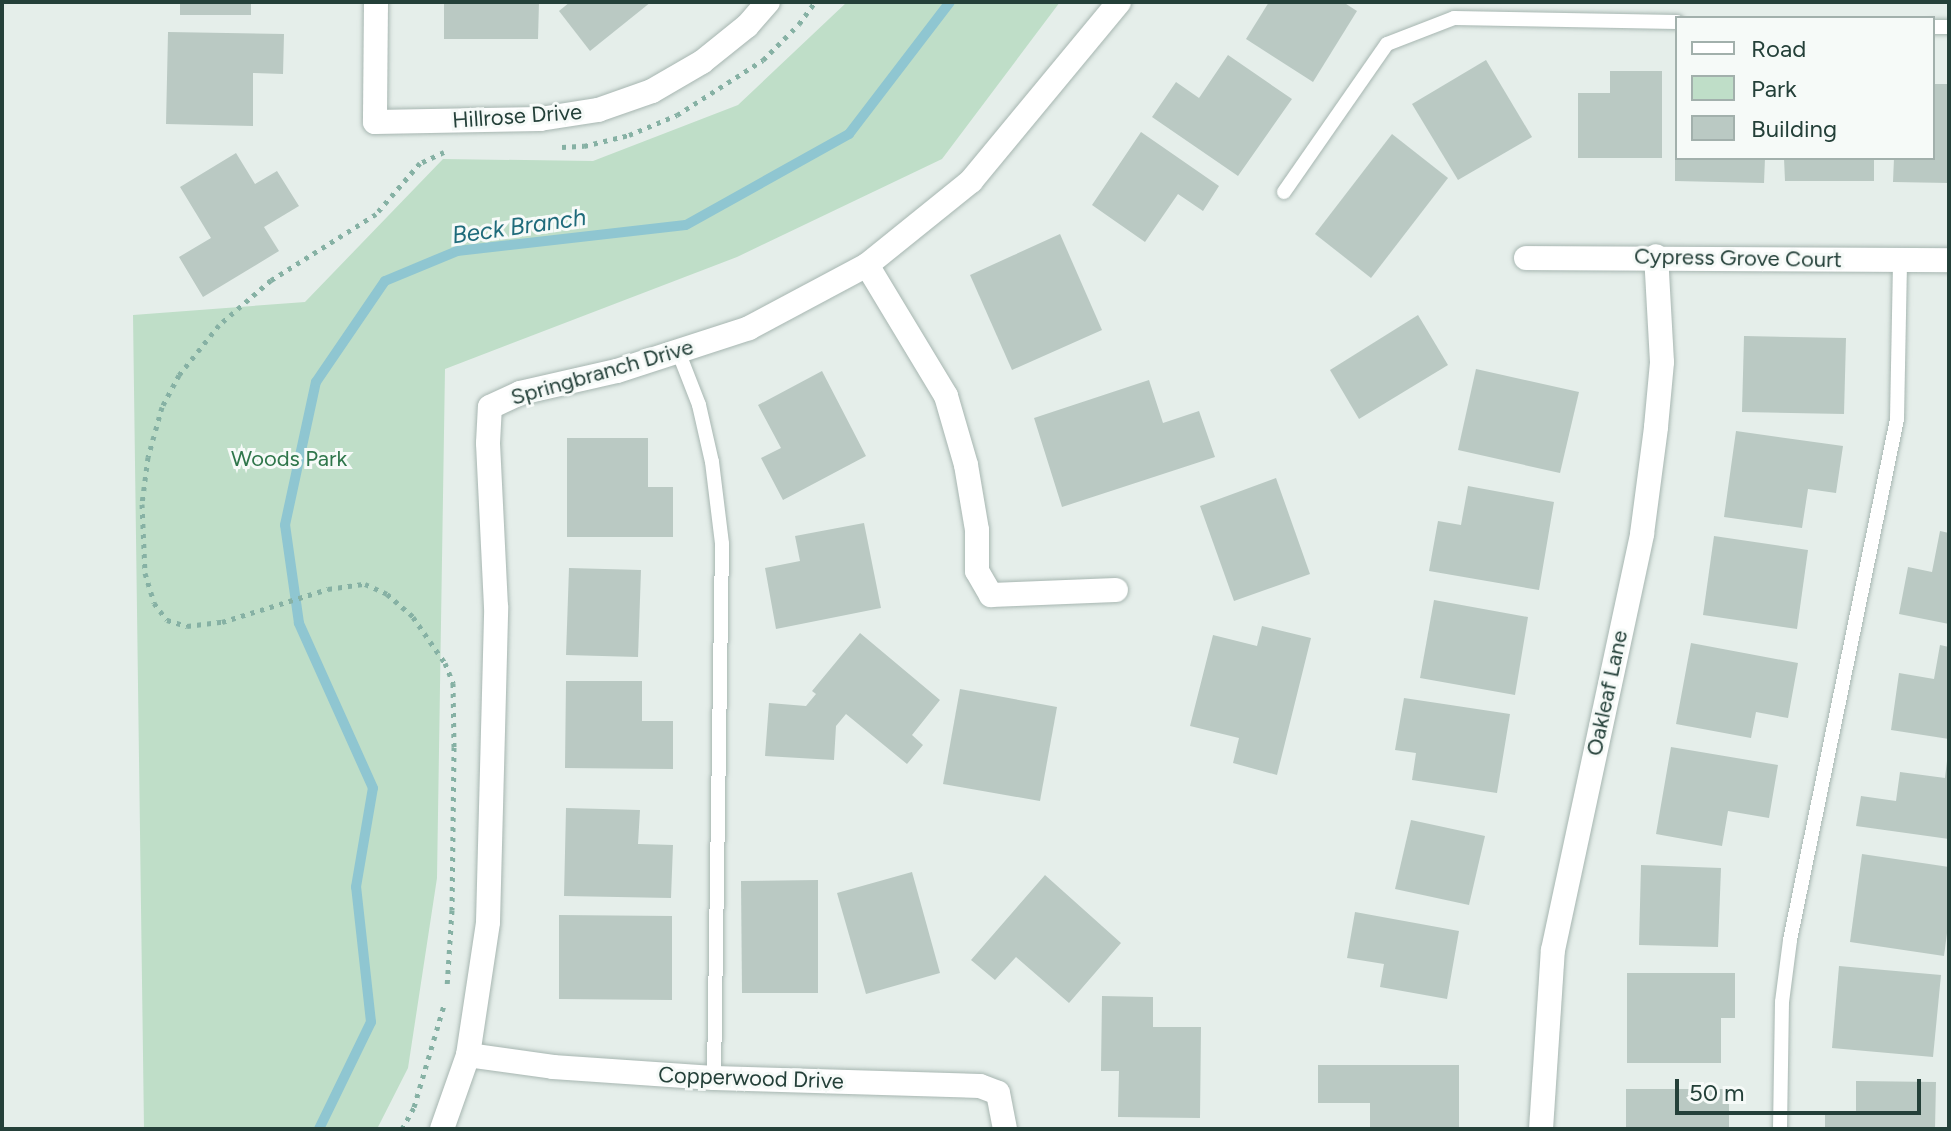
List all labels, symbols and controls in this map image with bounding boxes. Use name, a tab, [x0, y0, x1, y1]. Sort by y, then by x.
legend	[1675, 16, 1935, 160]
text: Road	[1751, 34, 1806, 63]
text: Park	[1751, 74, 1797, 103]
street label: Hillrose Drive	[451, 98, 583, 134]
text: Building	[1751, 114, 1837, 143]
water label: Beck Branch	[450, 202, 588, 250]
street label: Cypress Grove Court	[1634, 243, 1842, 273]
street label: Springbranch Drive	[508, 333, 696, 411]
park label: Woods Park	[231, 446, 347, 472]
street label: Oakleaf Lane	[1581, 628, 1633, 758]
street label: Copperwood Drive	[658, 1062, 844, 1094]
scale bar	[1679, 1063, 1925, 1113]
text: 50 m	[1689, 1078, 1745, 1107]

